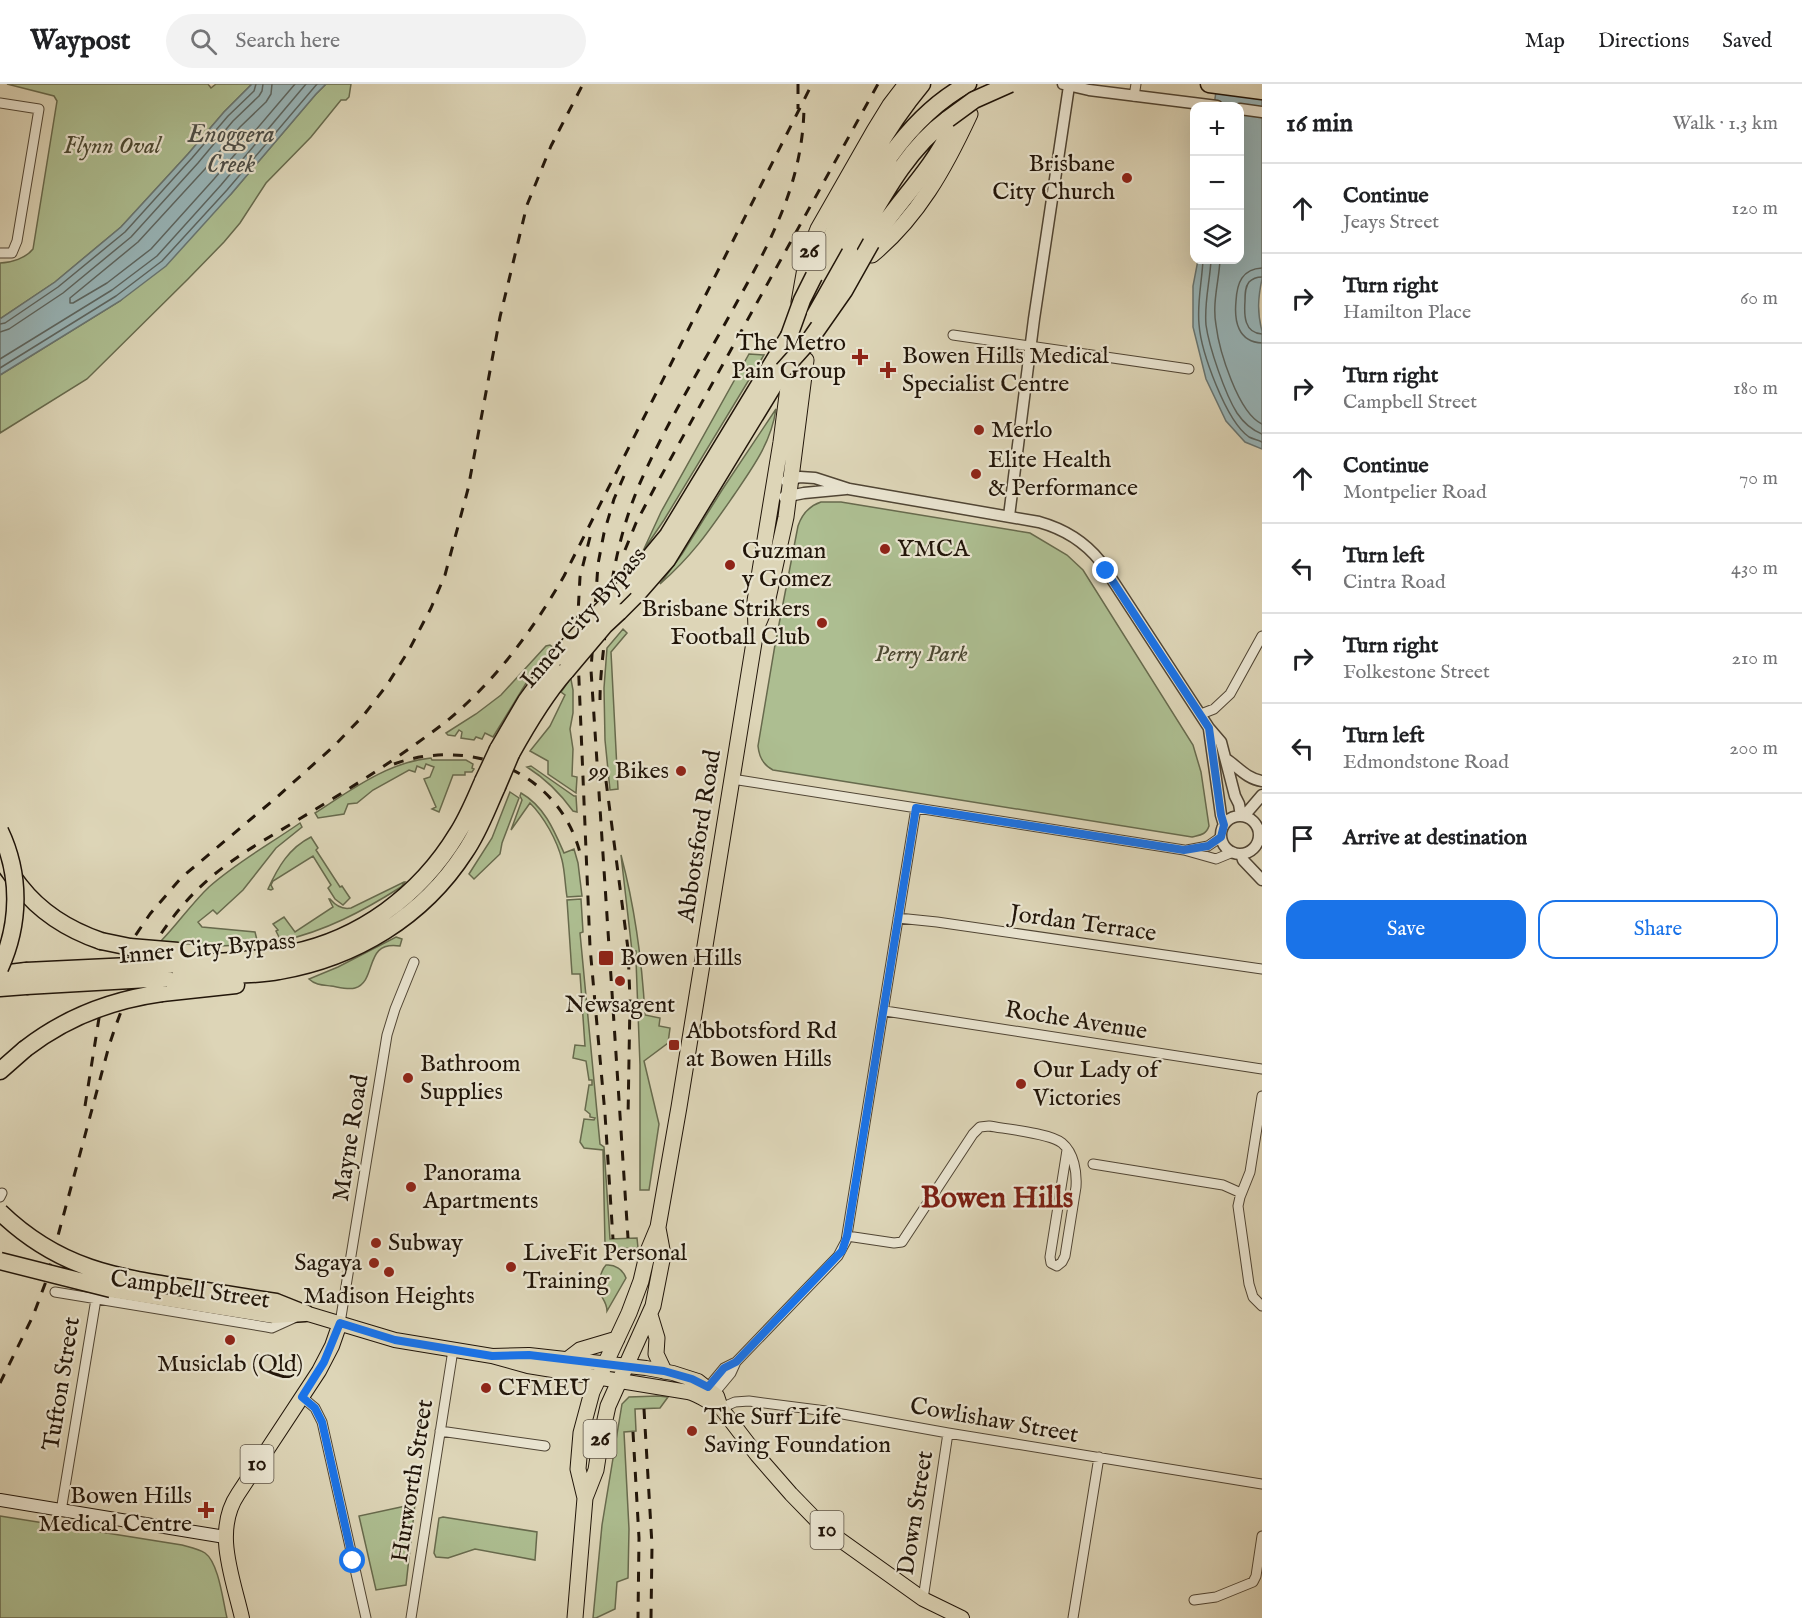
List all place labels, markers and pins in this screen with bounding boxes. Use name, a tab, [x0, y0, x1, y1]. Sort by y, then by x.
place label: Brisbane City Church	[992, 149, 1115, 208]
marker: Brisbane City Church	[1120, 171, 1134, 185]
place label: The Metro Pain Group	[731, 328, 846, 387]
place label: Bowen Hills Medical Specialist Centre	[902, 341, 1109, 400]
marker: The Metro Pain Group	[851, 348, 869, 366]
marker: Bowen Hills Medical Specialist Centre	[879, 361, 897, 379]
place label: Merlo	[991, 415, 1053, 446]
marker: Merlo	[972, 423, 986, 437]
place label: Elite Health & Performance	[988, 445, 1138, 504]
marker: Elite Health & Performance	[969, 467, 983, 481]
place label: YMCA	[897, 534, 970, 565]
place label: Guzman y Gomez	[741, 536, 832, 595]
marker: YMCA	[878, 542, 892, 556]
marker: Guzman y Gomez	[723, 558, 737, 572]
place label: Brisbane Strikers Football Club	[641, 594, 810, 653]
marker: Brisbane Strikers Football Club	[815, 616, 829, 630]
place label: 99 Bikes	[587, 756, 669, 787]
marker: 99 Bikes	[674, 764, 688, 778]
place label: Bowen Hills	[620, 943, 742, 974]
marker: Bowen Hills	[597, 949, 615, 967]
marker: Newsagent	[613, 974, 627, 988]
place label: Newsagent	[565, 990, 675, 1021]
place label: Abbotsford Rd at Bowen Hills	[685, 1016, 837, 1075]
marker: Abbotsford Rd at Bowen Hills	[667, 1038, 681, 1052]
place label: Bathroom Supplies	[420, 1049, 521, 1108]
place label: Our Lady of Victories	[1032, 1055, 1162, 1114]
marker: Bathroom Supplies	[401, 1071, 415, 1085]
marker: Our Lady of Victories	[1014, 1077, 1028, 1091]
place label: Panorama Apartments	[422, 1158, 539, 1217]
marker: Panorama Apartments	[404, 1180, 418, 1194]
place label: Subway	[388, 1228, 463, 1259]
marker: Subway	[369, 1236, 383, 1250]
place label: LiveFit Personal Training	[523, 1238, 688, 1297]
place label: Sagaya	[294, 1248, 363, 1279]
marker: Sagaya	[367, 1256, 381, 1270]
marker: LiveFit Personal Training	[504, 1260, 518, 1274]
marker: Madison Heights	[382, 1265, 396, 1279]
place label: Madison Heights	[303, 1281, 475, 1312]
marker: Musiclab (Qld)	[223, 1333, 237, 1347]
place label: Musiclab (Qld)	[157, 1349, 303, 1380]
place label: CFMEU	[498, 1373, 590, 1404]
marker: CFMEU	[479, 1381, 493, 1395]
place label: The Surf Life Saving Foundation	[704, 1402, 891, 1461]
marker: The Surf Life Saving Foundation	[685, 1424, 699, 1438]
place label: Bowen Hills Medical Centre	[38, 1481, 192, 1540]
marker: Bowen Hills Medical Centre	[197, 1501, 215, 1519]

